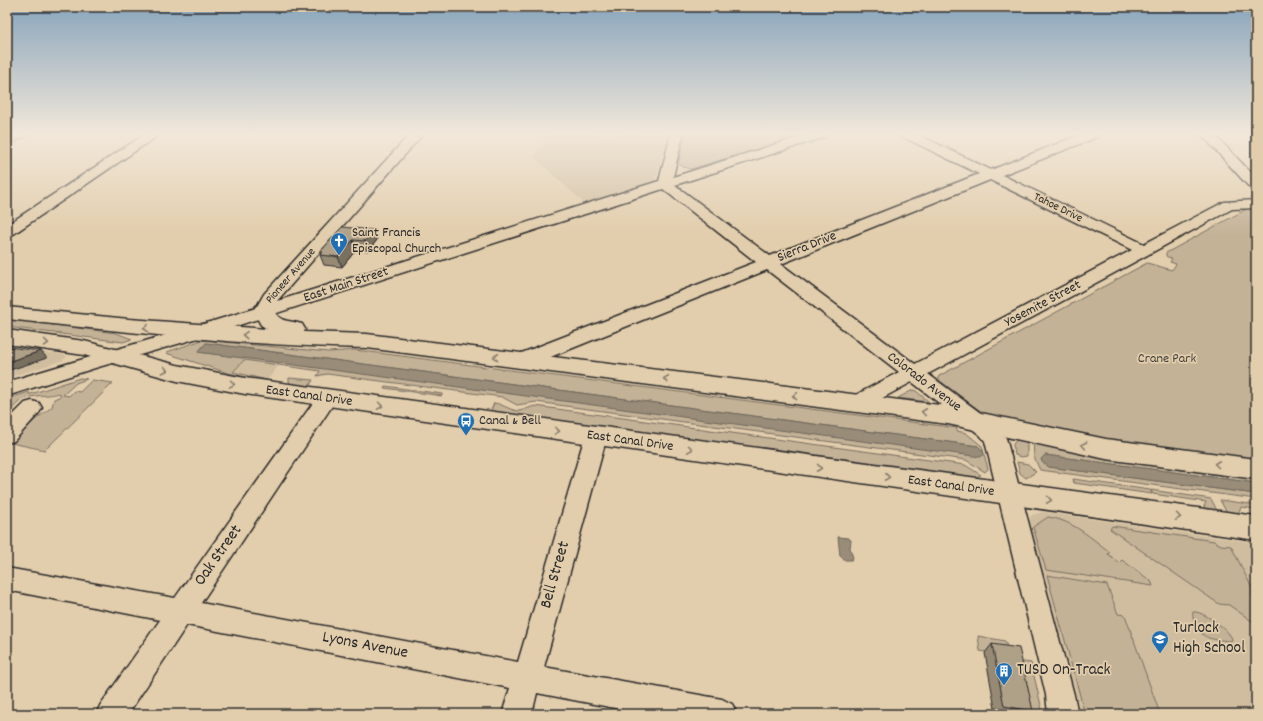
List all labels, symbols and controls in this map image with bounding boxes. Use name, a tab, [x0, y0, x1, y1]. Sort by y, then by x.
street label: Tahoe Drive	[1031, 189, 1085, 227]
place label: Saint Francis Episcopal Church	[352, 223, 441, 259]
street label: Sierra Drive	[774, 226, 840, 268]
church icon: Saint Francis Episcopal Church	[329, 231, 349, 256]
street label: Pioneer Avenue	[262, 244, 320, 308]
street label: East Main Street	[301, 262, 391, 308]
street label: Yosemite Street	[1001, 275, 1085, 333]
one-way arrow	[143, 323, 149, 332]
one-way arrow	[241, 330, 248, 339]
one-way arrow	[43, 338, 49, 347]
street label: Colorado Avenue	[883, 347, 965, 417]
park label: Crane Park	[1138, 349, 1196, 369]
one-way arrow	[493, 353, 499, 362]
one-way arrow	[162, 365, 168, 373]
one-way arrow	[663, 375, 669, 384]
one-way arrow	[228, 379, 235, 388]
street label: East Canal Drive	[264, 380, 354, 412]
one-way arrow	[792, 392, 798, 401]
one-way arrow	[377, 401, 383, 410]
one-way arrow	[921, 408, 927, 417]
bus stop icon: Canal & Bell	[456, 411, 476, 436]
place label: Canal & Bell	[479, 411, 542, 431]
street label: East Canal Drive	[585, 425, 675, 457]
one-way arrow	[554, 426, 560, 435]
one-way arrow	[1081, 441, 1087, 450]
one-way arrow	[687, 444, 693, 453]
one-way arrow	[1214, 460, 1220, 469]
one-way arrow	[815, 463, 822, 472]
street label: East Canal Drive	[906, 470, 996, 502]
one-way arrow	[884, 472, 891, 481]
one-way arrow	[1046, 495, 1052, 504]
one-way arrow	[1175, 512, 1181, 521]
street label: Oak Street	[189, 520, 249, 592]
street label: Bell Street	[535, 539, 577, 611]
place label: Turlock High School	[1173, 617, 1245, 661]
street label: Lyons Avenue	[320, 626, 410, 666]
school or university icon: Turlock High School	[1150, 629, 1170, 654]
place label: TUSD On-Track	[1017, 659, 1110, 683]
building icon: TUSD On-Track	[994, 661, 1014, 686]

